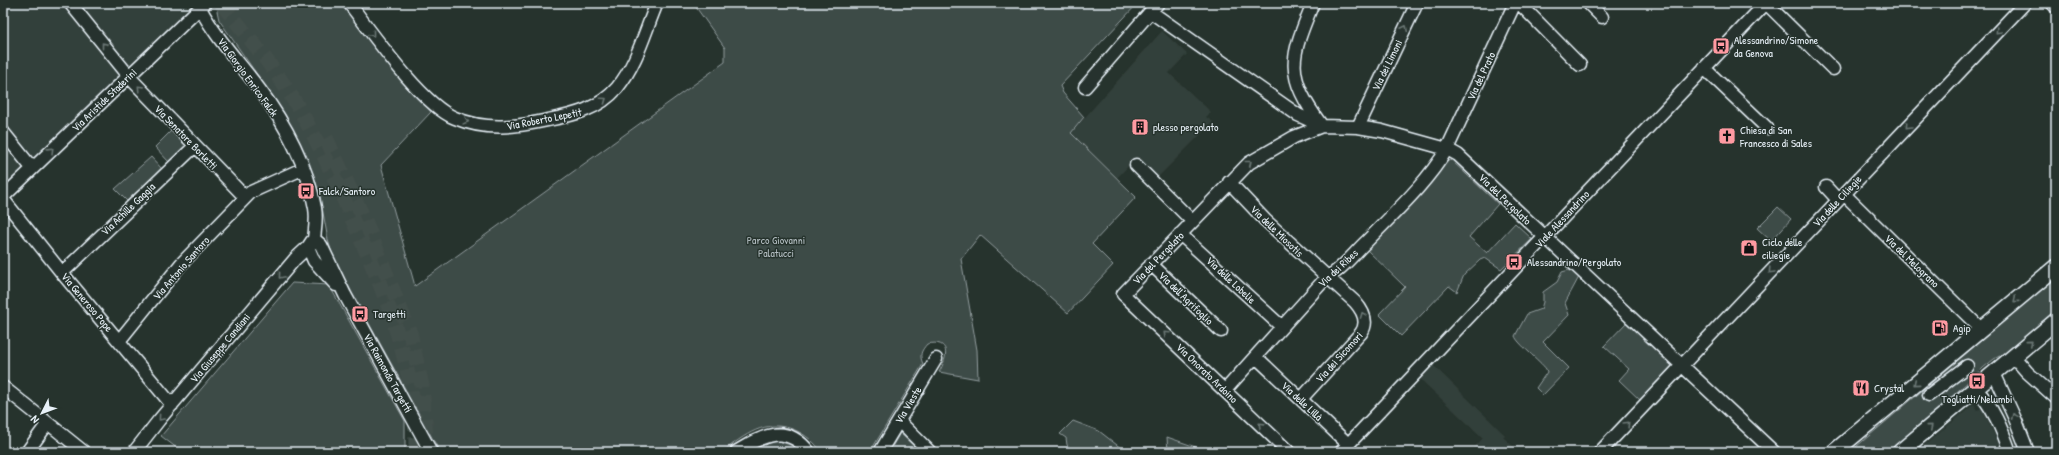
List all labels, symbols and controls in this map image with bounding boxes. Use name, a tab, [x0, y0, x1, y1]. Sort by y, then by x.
one-way arrow	[1400, 25, 1408, 32]
one-way arrow	[1995, 26, 2003, 34]
one-way arrow	[368, 29, 375, 36]
place label: Alessandrino/Simone da Genova	[1734, 33, 1819, 60]
street label: Via Giorgio Enrico Falck	[215, 35, 282, 120]
bus stop icon: Alessandrino/Simone da Genova	[1711, 36, 1731, 56]
street label: Via dei Limoni	[1369, 37, 1405, 93]
one-way arrow	[102, 43, 109, 50]
street label: Via del Prato	[1464, 49, 1499, 102]
street label: Via Aristide Staderini	[68, 65, 140, 135]
one-way arrow	[138, 86, 145, 93]
one-way arrow	[600, 97, 607, 105]
street label: Via Senatore Borletti	[151, 102, 221, 172]
street label: Via Roberto Lepetit	[505, 105, 583, 133]
one-way arrow	[462, 116, 469, 125]
building icon: plesso pergolato	[1130, 117, 1150, 137]
place label: plesso pergolato	[1153, 120, 1219, 134]
one-way arrow	[1906, 121, 1913, 129]
place label: Chiesa di San Francesco di Sales	[1739, 123, 1812, 150]
church icon: Chiesa di San Francesco di Sales	[1717, 126, 1737, 146]
one-way arrow	[46, 147, 54, 155]
one-way arrow	[1244, 161, 1251, 168]
street label: Via del Pergolato	[1476, 170, 1535, 228]
street label: Via delle Ciliegie	[1809, 172, 1865, 230]
street label: Via Achille Gaggia	[98, 179, 159, 238]
bus stop icon: Falck/Santoro	[296, 181, 316, 201]
place label: Falck/Santoro	[318, 184, 376, 198]
street label: Viale Alessandrino	[1532, 187, 1593, 251]
street label: Via delle Miosotis	[1248, 202, 1306, 260]
street label: Via del Pergolato	[1129, 228, 1187, 287]
street label: Via del Melograno	[1882, 231, 1943, 291]
street label: Via Antonio Santoro	[150, 233, 213, 303]
park label: Parco Giovanni Palatucci	[747, 233, 805, 260]
place label: Ciclo delle ciliegie	[1762, 235, 1803, 262]
shop icon: Ciclo delle ciliegie	[1739, 238, 1759, 258]
street label: Via dei Ribes	[1315, 246, 1361, 290]
bus stop icon: Alessandrino/Pergolato	[1504, 252, 1524, 272]
street label: Via delle Lobelie	[1203, 253, 1259, 307]
place label: Alessandrino/Pergolato	[1527, 255, 1622, 269]
one-way arrow	[1769, 266, 1776, 274]
street label: Via dell'Agrifoglio	[1156, 268, 1217, 328]
street label: Via Generoso Pope	[58, 269, 116, 335]
one-way arrow	[279, 271, 286, 278]
one-way arrow	[2013, 295, 2020, 302]
bus stop icon: Targetti	[350, 304, 370, 324]
place label: Targetti	[373, 307, 406, 321]
street label: Via Giuseppe Candiani	[187, 310, 253, 386]
one-way arrow	[1359, 312, 1367, 319]
fuel station icon: Agip	[1930, 318, 1950, 338]
place label: Agip	[1953, 321, 1971, 335]
street label: Via dei Sicomori	[1312, 329, 1366, 385]
street label: Via Raimondo Targetti	[360, 331, 416, 415]
one-way arrow	[1163, 332, 1171, 339]
street label: Via Onorato Ardoino	[1173, 340, 1241, 406]
one-way arrow	[2025, 341, 2032, 348]
bus stop icon: Togliatti/Nelumbi	[1967, 371, 1987, 391]
street label: Via delle Lillà	[1278, 378, 1326, 424]
restaurant icon: Crystal	[1851, 378, 1871, 398]
one-way arrow	[1913, 379, 1920, 386]
place label: Crystal	[1874, 381, 1904, 395]
street label: Via Vieste	[891, 383, 925, 426]
place label: Togliatti/Nelumbi	[1942, 392, 2012, 406]
north arrow	[22, 393, 62, 433]
one-way arrow	[2011, 412, 2019, 420]
text: N	[27, 413, 42, 427]
one-way arrow	[159, 413, 166, 420]
one-way arrow	[1623, 421, 1630, 429]
one-way arrow	[1258, 422, 1266, 430]
one-way arrow	[1926, 425, 1933, 432]

